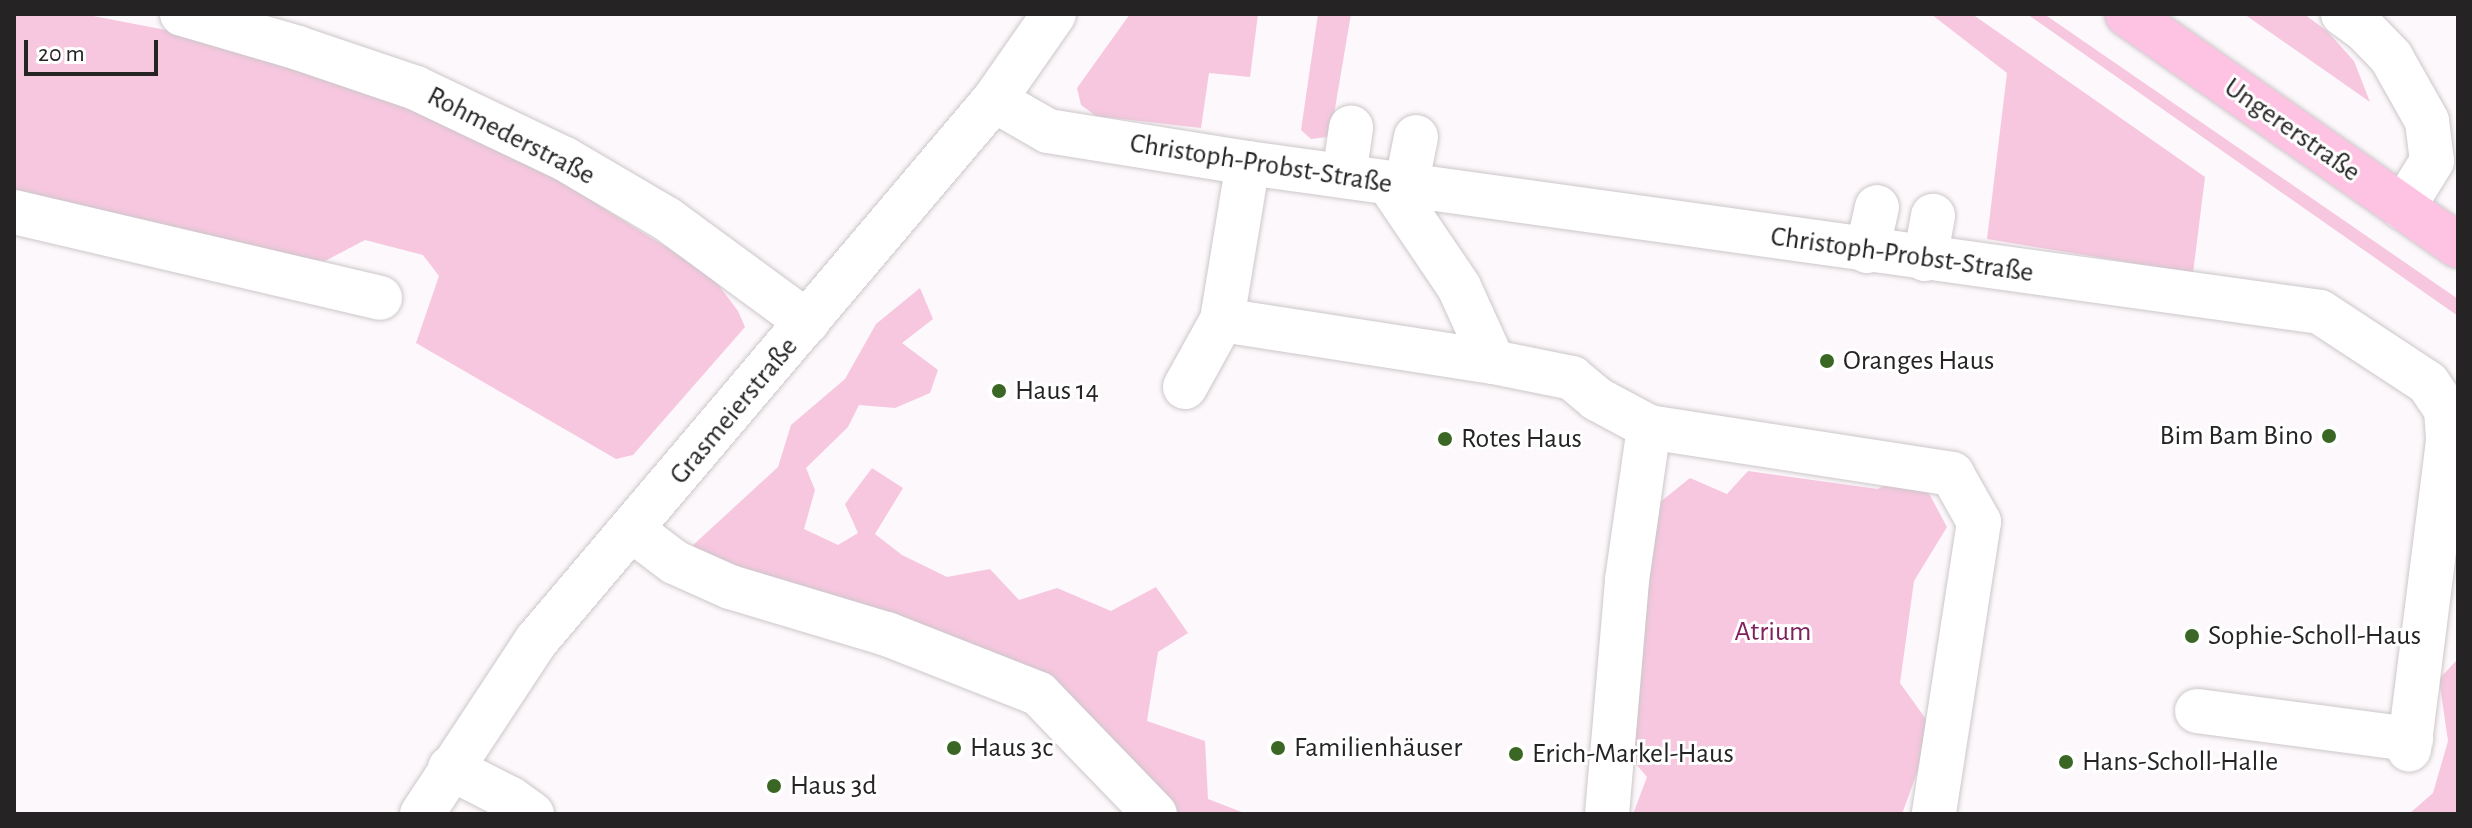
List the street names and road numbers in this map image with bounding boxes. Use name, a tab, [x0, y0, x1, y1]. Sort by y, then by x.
street label: Ungererstraße	[2218, 71, 2366, 189]
street label: Rohmederstraße	[422, 79, 600, 193]
street label: Christoph-Probst-Straße	[1128, 127, 1394, 201]
street label: Christoph-Probst-Straße	[1768, 220, 2036, 290]
street label: Grasmeierstraße	[663, 331, 805, 491]

